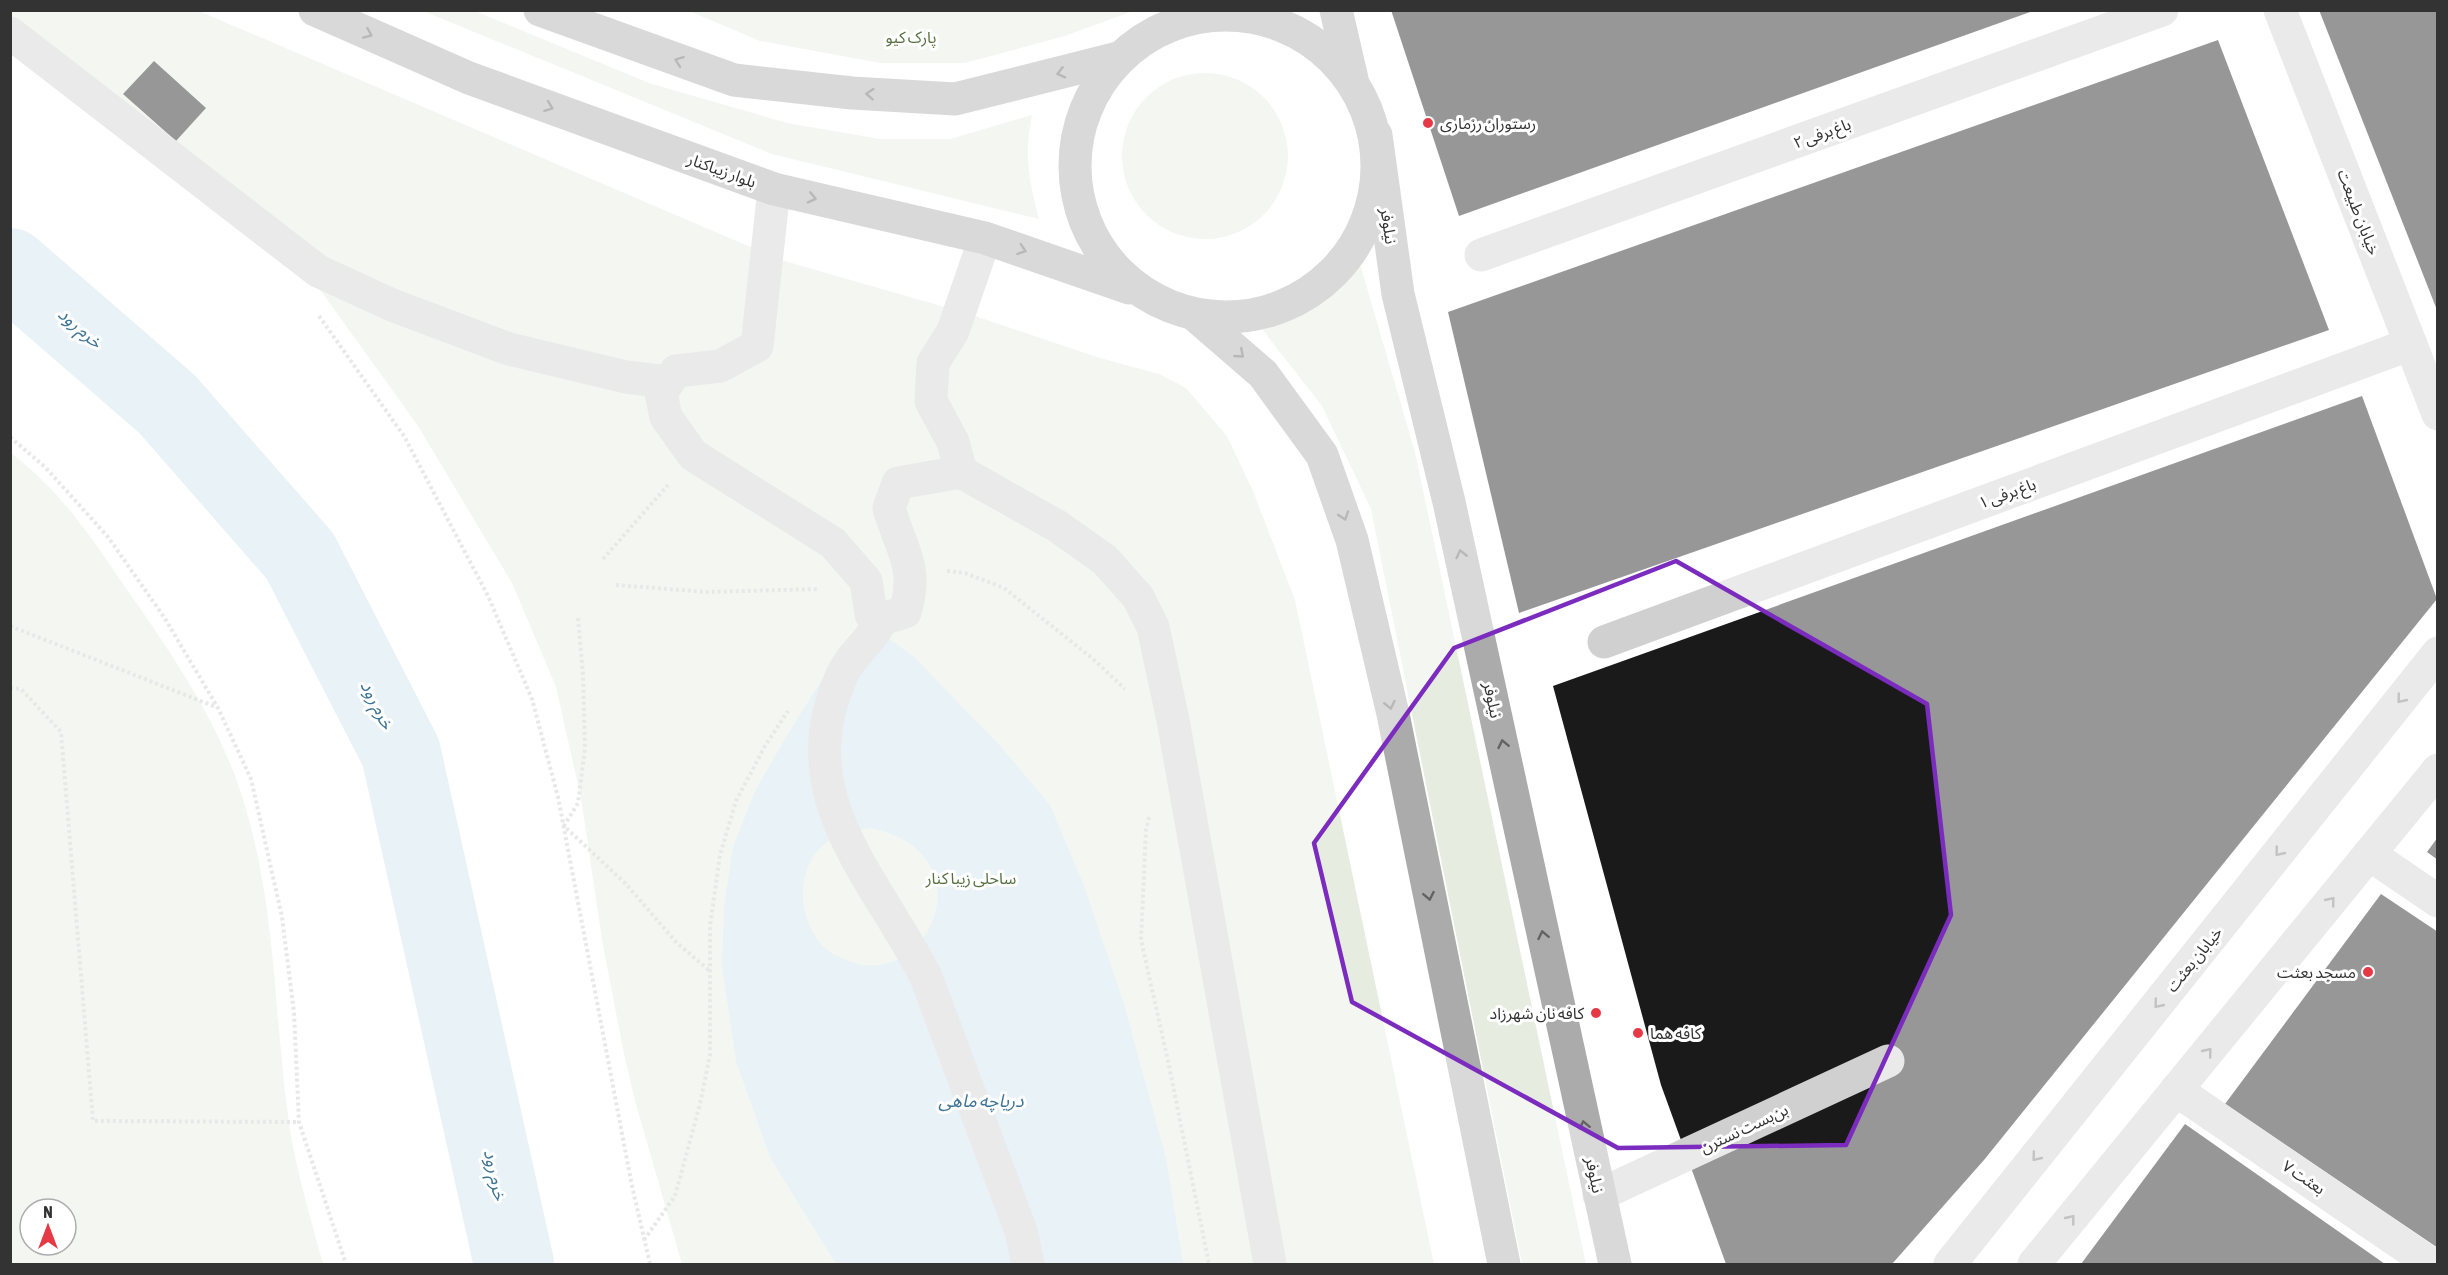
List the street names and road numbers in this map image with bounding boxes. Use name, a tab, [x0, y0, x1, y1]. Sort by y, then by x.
street label: باغ برفی ۲	[1791, 114, 1854, 155]
street label: بلوار زیباکنار	[684, 149, 759, 192]
street label: خیابان طبیعت	[2333, 167, 2384, 258]
street label: نیلوفر	[1376, 206, 1400, 245]
street label: باغ برفی ۱	[1976, 474, 2039, 515]
street label: نیلوفر	[1479, 679, 1506, 720]
street label: خیابان بعثت	[2162, 923, 2226, 996]
street label: بن‌بست نسترن	[1697, 1100, 1791, 1157]
street label: نیلوفر	[1581, 1154, 1608, 1195]
street label: بعثت ۷	[2279, 1156, 2329, 1198]

